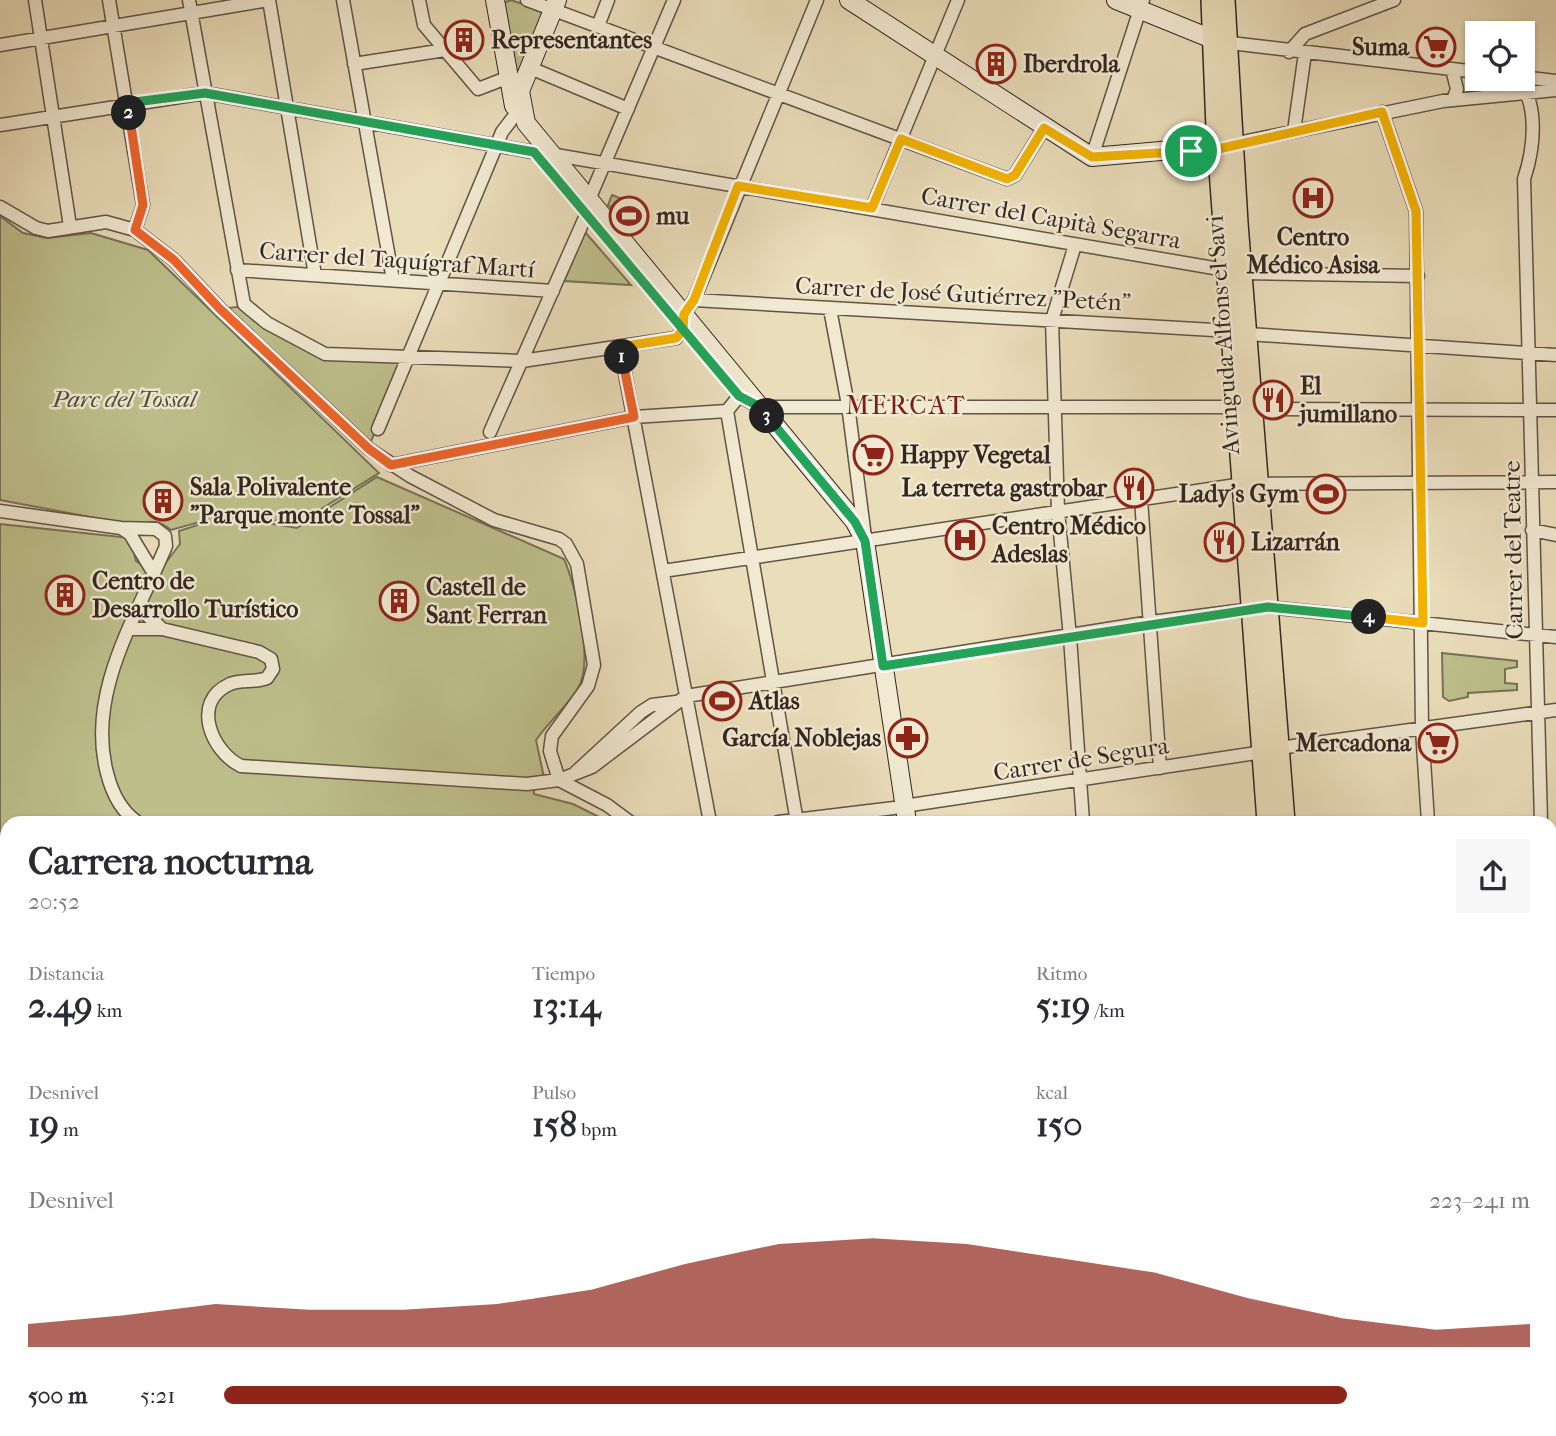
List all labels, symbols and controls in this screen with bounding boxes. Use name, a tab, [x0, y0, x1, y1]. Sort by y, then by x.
building icon: Representantes	[443, 19, 485, 61]
map controls	[1465, 21, 1535, 91]
button: locate	[1465, 21, 1535, 91]
place label: Representantes	[491, 26, 652, 54]
supermarket icon: Suma	[1415, 26, 1457, 68]
place label: Suma	[1352, 33, 1410, 61]
building icon: Iberdrola	[975, 43, 1017, 85]
place label: Iberdrola	[1023, 50, 1120, 78]
pin: 2	[111, 96, 146, 130]
text: 2	[124, 101, 133, 123]
pin	[1161, 121, 1221, 181]
icon: arrive	[1172, 132, 1210, 170]
hospital icon: Centro Médico Asisa	[1292, 177, 1334, 219]
street label: Carrer del Capità Segarra	[919, 181, 1184, 255]
sports icon: mu	[608, 195, 650, 237]
place label: mu	[655, 202, 690, 230]
street label: Avinguda Alfons el Savi	[1201, 215, 1245, 456]
place label: Centro Médico Asisa	[1247, 223, 1380, 279]
street label: Carrer del Taquígraf Martí	[258, 236, 537, 284]
street label: Carrer de José Gutiérrez "Petén"	[795, 271, 1131, 317]
pin: 1	[604, 340, 640, 374]
text: 1	[618, 345, 625, 367]
place label: El jumillano	[1297, 372, 1397, 428]
restaurant icon: El jumillano	[1252, 379, 1294, 421]
park label: Parc del Tossal	[51, 385, 199, 413]
district label: MERCAT	[845, 390, 967, 421]
pin: 3	[750, 398, 784, 434]
text: 3	[763, 404, 770, 426]
supermarket icon: Happy Vegetal	[852, 434, 894, 476]
place label: Happy Vegetal	[900, 441, 1051, 469]
street label: Carrer del Teatre	[1497, 460, 1529, 640]
restaurant icon: La terreta gastrobar	[1113, 467, 1155, 509]
place label: Sala Polivalente "Parque monte Tossal"	[190, 473, 421, 529]
sports icon: Lady's Gym	[1305, 473, 1347, 515]
place label: La terreta gastrobar	[901, 474, 1108, 502]
building icon: Sala Polivalente "Parque monte Tossal"	[142, 480, 184, 522]
place label: Lady's Gym	[1179, 480, 1300, 508]
place label: Centro Médico Adeslas	[990, 512, 1146, 568]
hospital icon: Centro Médico Adeslas	[944, 519, 986, 561]
restaurant icon: Lizarrán	[1203, 521, 1245, 563]
place label: Lizarrán	[1251, 528, 1341, 556]
place label: Centro de Desarrollo Turístico	[92, 567, 298, 623]
place label: Castell de Sant Ferran	[426, 573, 548, 629]
building icon: Centro de Desarrollo Turístico	[44, 574, 86, 616]
building icon: Castell de Sant Ferran	[378, 580, 420, 622]
pin: 4	[1352, 600, 1386, 634]
text: 4	[1363, 605, 1374, 627]
sports icon: Atlas	[701, 680, 743, 722]
place label: Atlas	[747, 687, 800, 715]
pharmacy icon: García Noblejas	[887, 717, 929, 759]
supermarket icon: Mercadona	[1417, 722, 1459, 764]
place label: García Noblejas	[722, 724, 881, 752]
place label: Mercadona	[1296, 729, 1412, 757]
street label: Carrer de Segura	[991, 731, 1172, 787]
text: Carrera nocturna	[28, 839, 313, 884]
button: share	[1456, 839, 1530, 913]
text: 20:52	[28, 888, 80, 915]
text: Distancia	[28, 963, 104, 985]
text: Tiempo	[532, 963, 595, 985]
text: Ritmo	[1036, 963, 1087, 985]
text: 2.49	[28, 985, 93, 1026]
text: 13:14	[532, 985, 600, 1026]
text: 5:19	[1036, 985, 1090, 1026]
text: km	[93, 1000, 122, 1022]
text: /km	[1090, 1000, 1125, 1022]
text: Desnivel	[28, 1082, 99, 1104]
text: Pulso	[532, 1082, 576, 1104]
text: kcal	[1036, 1082, 1068, 1104]
text: 19	[28, 1104, 59, 1145]
text: 158	[532, 1104, 577, 1145]
text: 150	[1036, 1104, 1083, 1145]
text: m	[59, 1119, 79, 1141]
text: bpm	[577, 1119, 617, 1141]
text: Desnivel	[28, 1187, 114, 1214]
text: 223–241 m	[1429, 1187, 1530, 1214]
text: 500 m	[28, 1382, 87, 1409]
text: 5:21	[140, 1382, 176, 1409]

